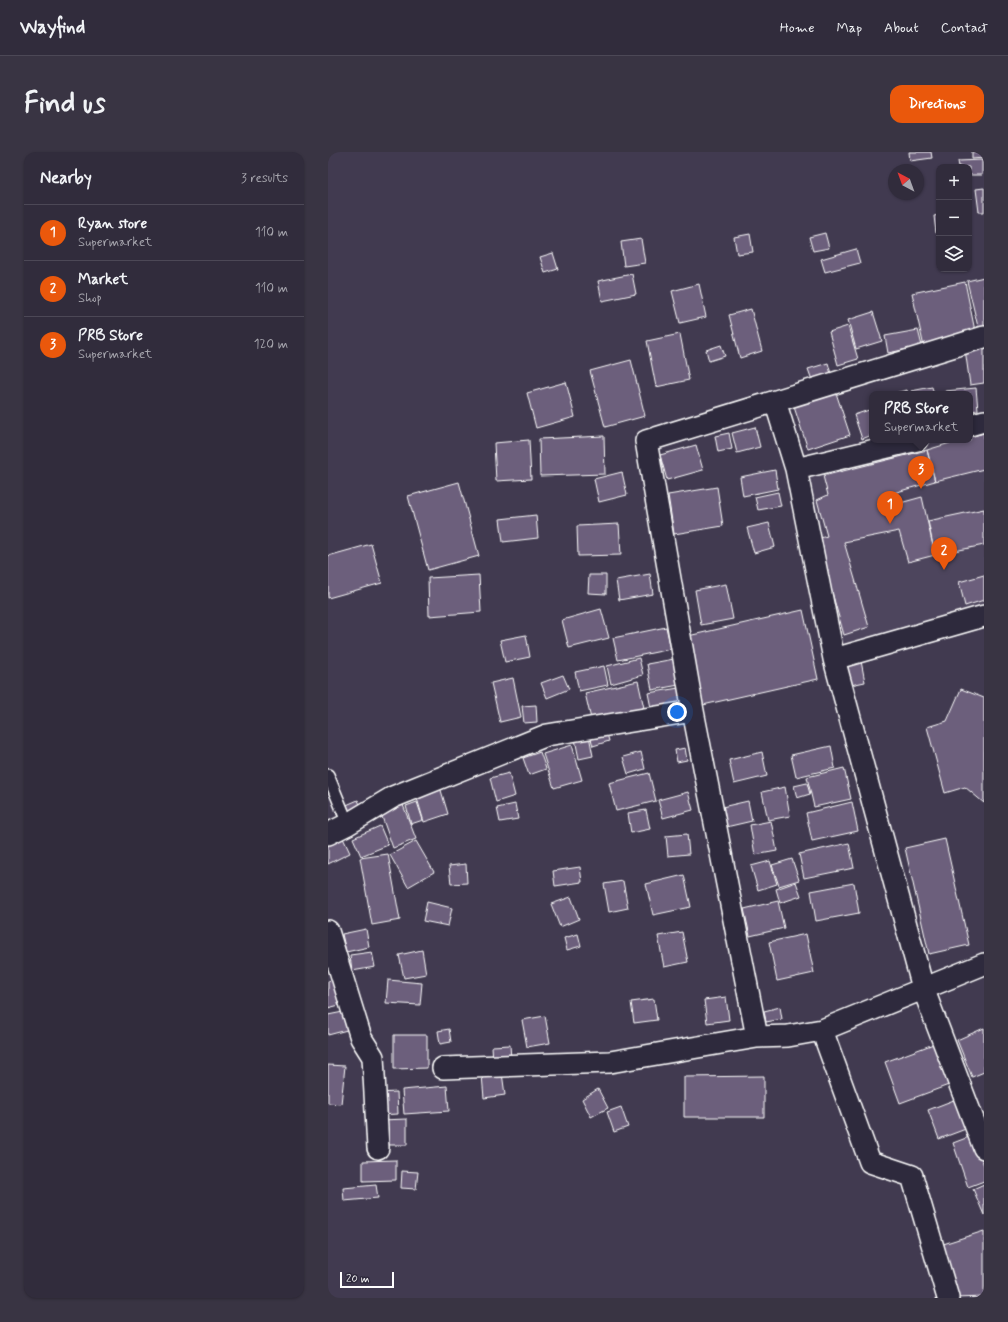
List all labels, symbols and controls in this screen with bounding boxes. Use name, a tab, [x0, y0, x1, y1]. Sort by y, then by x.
text: Wayfind	[20, 15, 85, 40]
text: Home	[780, 19, 814, 37]
text: Map	[836, 19, 862, 37]
text: About	[884, 19, 919, 37]
text: Contact	[941, 19, 988, 37]
button: Directions	[890, 85, 984, 123]
text: Find us	[24, 86, 105, 123]
north arrow	[888, 164, 924, 200]
map controls	[936, 164, 972, 272]
button: +	[936, 164, 972, 200]
text: Nearby	[40, 167, 92, 189]
text: 3 results	[241, 170, 288, 187]
button: −	[936, 200, 972, 236]
text: Ryan store	[78, 214, 147, 234]
text: 1	[50, 224, 56, 241]
text: 110 m	[255, 224, 288, 241]
text: Supermarket	[78, 234, 152, 251]
button: layers	[936, 236, 972, 272]
text: Market	[78, 270, 128, 290]
text: 2	[50, 280, 56, 297]
text: 110 m	[255, 280, 288, 297]
text: Shop	[78, 290, 102, 307]
text: PRB Store	[78, 326, 143, 346]
text: 3	[50, 336, 56, 353]
text: 120 m	[254, 336, 288, 353]
text: Supermarket	[78, 346, 152, 363]
popup	[869, 391, 973, 443]
text: PRB Store	[884, 399, 949, 419]
text: Supermarket	[884, 419, 958, 436]
pin: 3	[908, 456, 934, 489]
pin: 1	[877, 491, 903, 524]
pin: 2	[931, 537, 957, 570]
your location	[667, 702, 687, 722]
scale bar	[340, 1270, 394, 1289]
text: 20 m	[346, 1272, 369, 1286]

